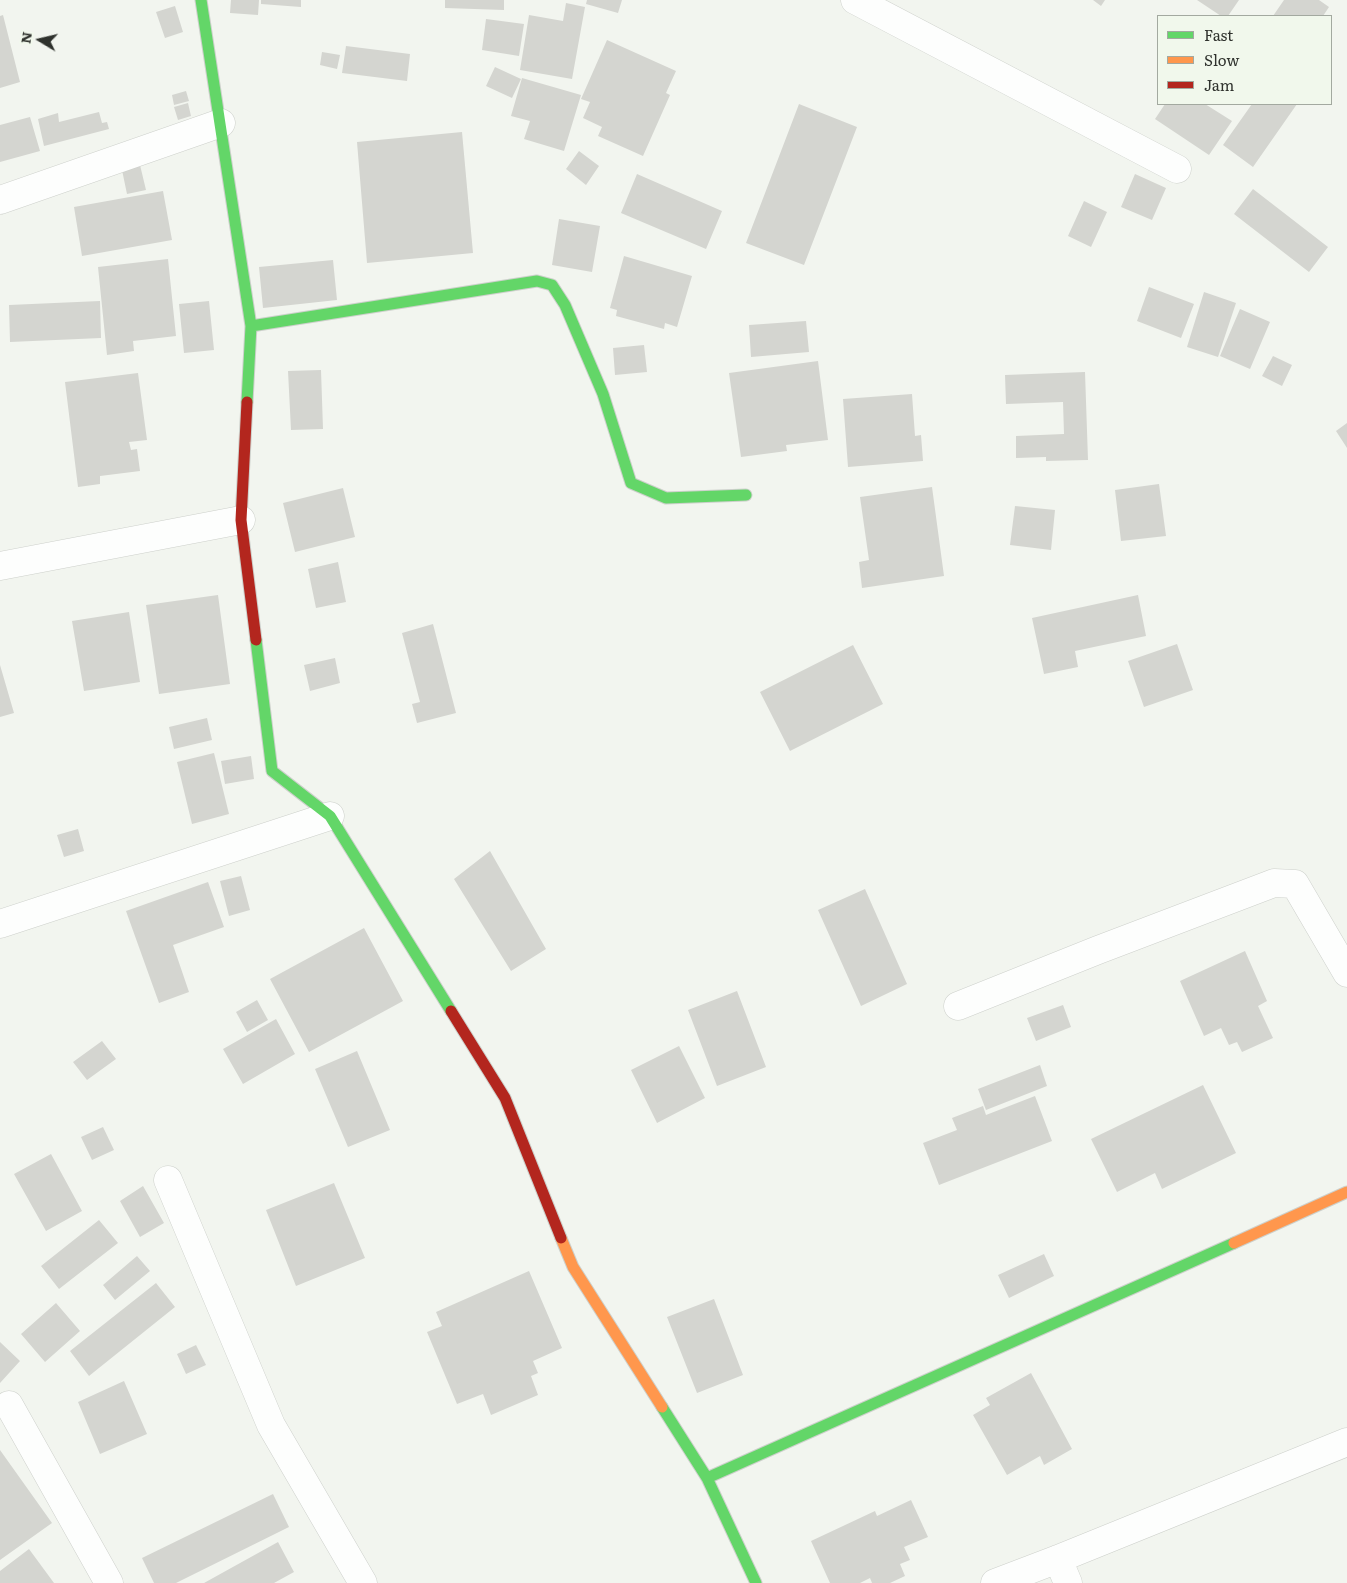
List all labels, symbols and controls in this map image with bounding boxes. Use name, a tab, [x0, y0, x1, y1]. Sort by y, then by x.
north arrow	[15, 15, 65, 65]
legend	[1157, 15, 1332, 105]
text: Fast	[1204, 23, 1233, 46]
text: N	[14, 30, 36, 45]
text: Slow	[1204, 48, 1239, 71]
text: Jam	[1204, 73, 1234, 96]

